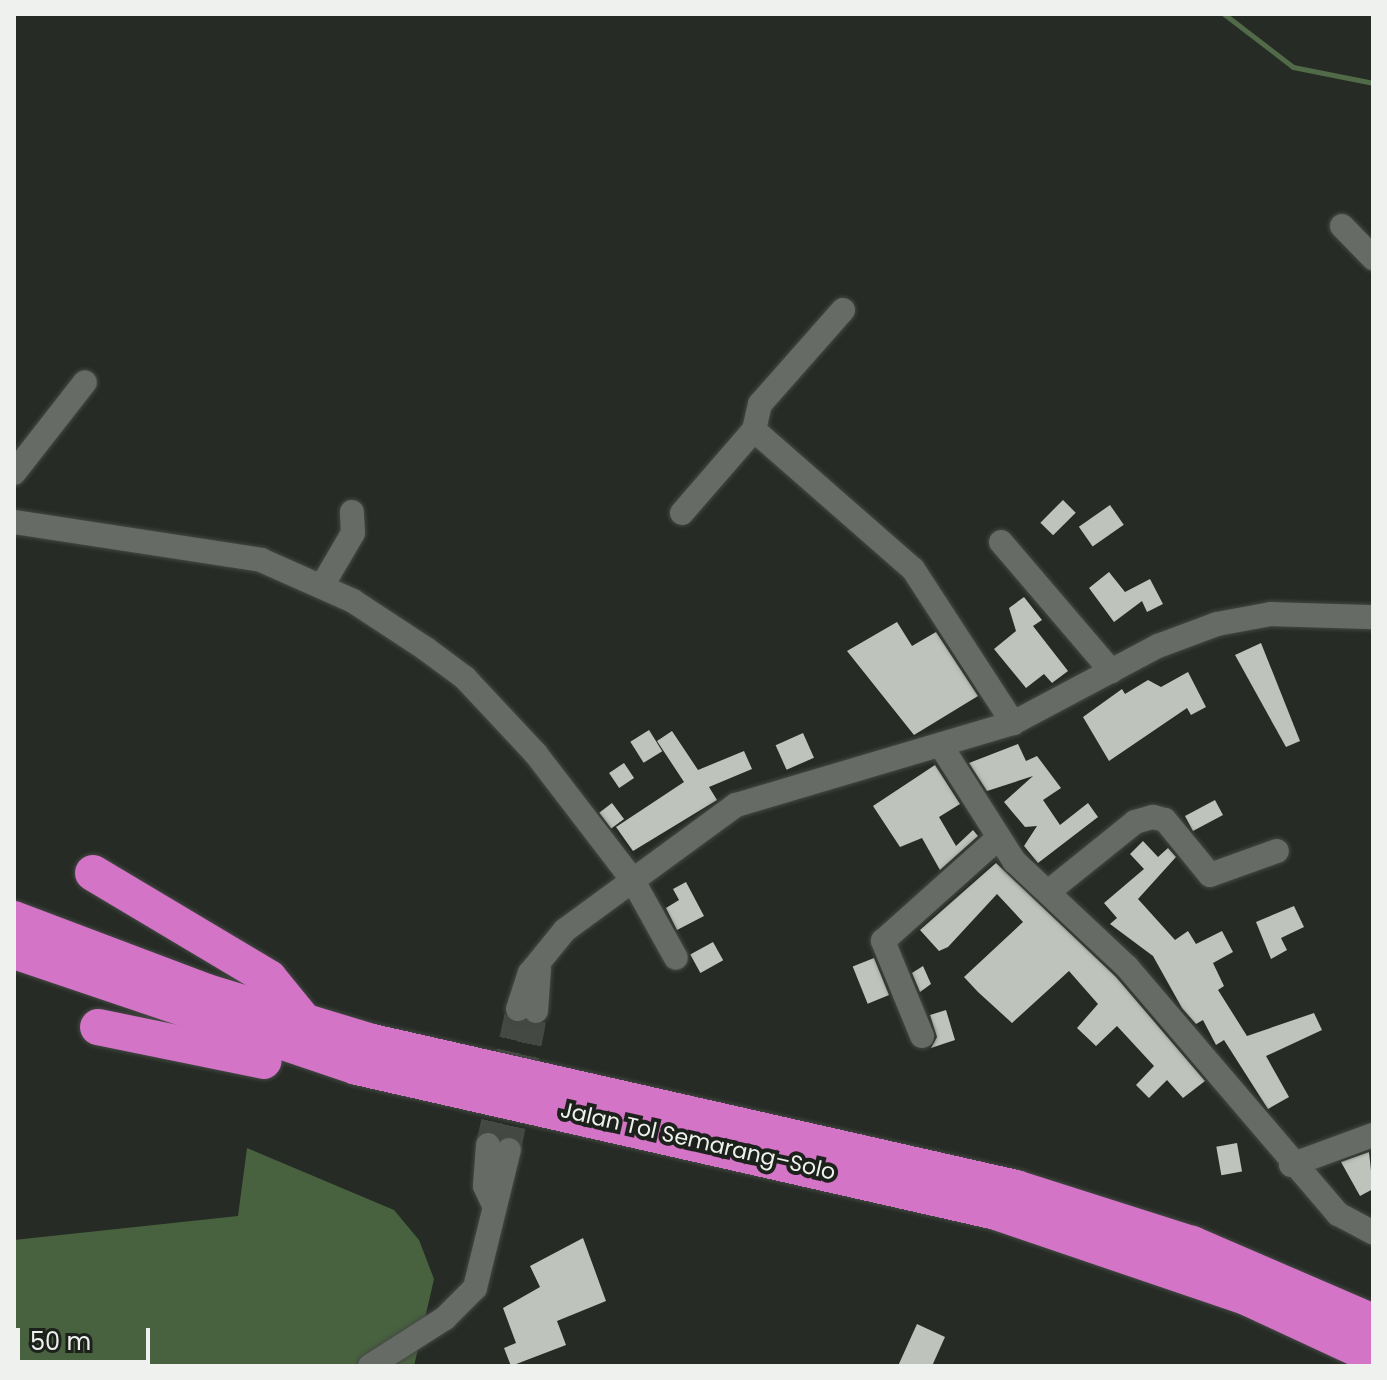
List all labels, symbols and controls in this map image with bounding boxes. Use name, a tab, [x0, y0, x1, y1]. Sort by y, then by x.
street label: Jalan Tol Semarang–Solo	[558, 1096, 838, 1186]
scale bar	[20, 1312, 154, 1362]
text: 50 m	[30, 1325, 91, 1358]

